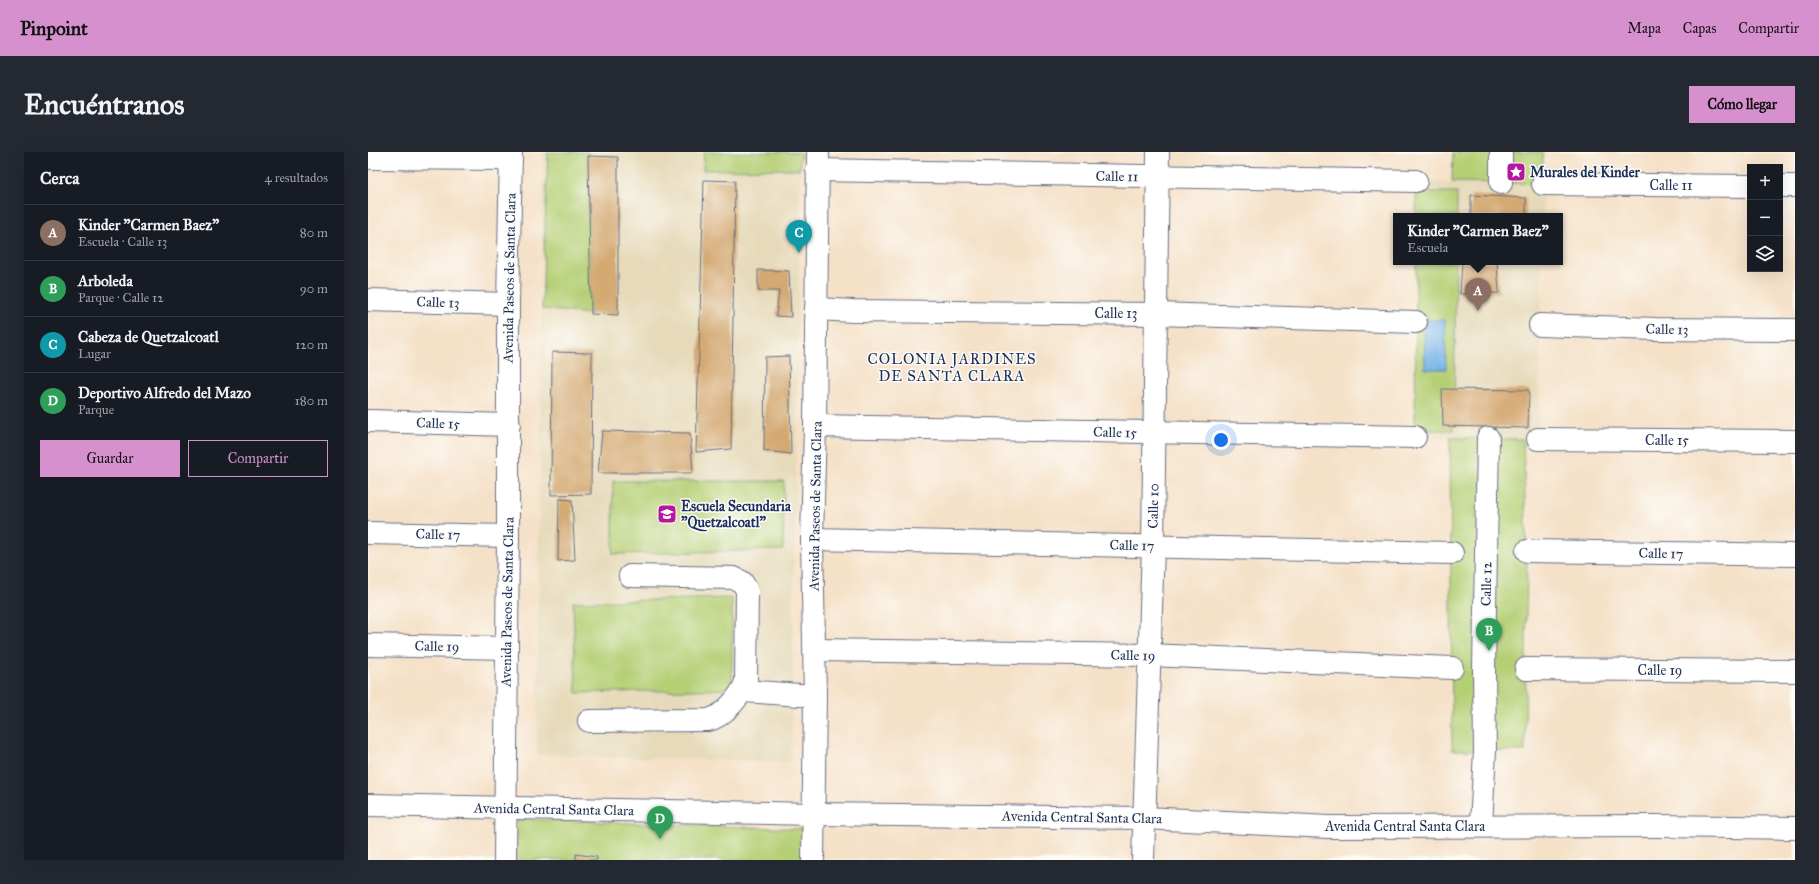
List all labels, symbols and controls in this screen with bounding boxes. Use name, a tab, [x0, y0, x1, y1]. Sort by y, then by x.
text: Pinpoint	[20, 17, 88, 40]
text: Mapa	[1628, 20, 1661, 37]
text: Capas	[1683, 20, 1716, 37]
text: Compartir	[1738, 20, 1799, 37]
button: Cómo llegar	[1689, 86, 1795, 123]
text: Encuéntranos	[24, 87, 185, 122]
place icon: Murales del Kinder	[1505, 161, 1527, 183]
place label: Murales del Kinder	[1530, 164, 1640, 181]
map controls	[1747, 164, 1783, 272]
button: +	[1747, 164, 1783, 200]
text: Cerca	[40, 168, 79, 189]
street label: Calle 11	[1095, 168, 1139, 185]
text: 4 resultados	[265, 170, 328, 186]
street label: Calle 11	[1650, 177, 1693, 194]
street label: Avenida Paseos de Santa Clara	[499, 193, 519, 364]
button: −	[1747, 200, 1783, 236]
popup	[1393, 213, 1563, 265]
text: Kinder "Carmen Baez"	[78, 216, 219, 234]
pin: C	[786, 220, 812, 253]
text: Kinder "Carmen Baez"	[1407, 222, 1549, 240]
text: A	[49, 225, 57, 241]
text: 80 m	[300, 225, 328, 241]
text: Escuela · Calle 13	[78, 234, 167, 250]
button: layers	[1747, 236, 1783, 272]
text: Escuela	[1407, 240, 1448, 256]
text: Arboleda	[78, 272, 133, 290]
pin: A	[1465, 278, 1491, 311]
text: B	[49, 281, 57, 297]
text: 90 m	[300, 281, 328, 297]
text: Parque · Calle 12	[78, 290, 164, 306]
street label: Calle 13	[416, 293, 460, 312]
street label: Calle 13	[1095, 305, 1137, 322]
street label: Calle 13	[1645, 321, 1689, 338]
text: Cabeza de Quetzalcoatl	[78, 328, 219, 346]
text: C	[49, 337, 57, 353]
text: 120 m	[295, 337, 328, 353]
text: Lugar	[78, 346, 111, 362]
district label: COLONIA JARDINES DE SANTA CLARA	[867, 350, 1037, 385]
text: Deportivo Alfredo del Mazo	[78, 384, 251, 402]
text: D	[48, 393, 58, 409]
text: 180 m	[295, 393, 328, 409]
text: Parque	[78, 402, 114, 418]
street label: Calle 15	[416, 414, 461, 433]
street label: Avenida Paseos de Santa Clara	[805, 421, 825, 592]
street label: Calle 15	[1093, 424, 1138, 441]
your location	[1211, 430, 1231, 450]
street label: Calle 15	[1645, 432, 1689, 449]
button: Guardar	[40, 440, 180, 477]
button: Compartir	[188, 440, 328, 477]
street label: Calle 10	[1145, 483, 1162, 529]
place label: Escuela Secundaria "Quetzalcoatl"	[681, 498, 792, 532]
school or university icon: Escuela Secundaria "Quetzalcoatl"	[656, 503, 678, 525]
street label: Avenida Paseos de Santa Clara	[497, 517, 517, 688]
street label: Calle 17	[415, 526, 461, 543]
street label: Calle 17	[1109, 537, 1155, 554]
street label: Calle 17	[1638, 545, 1684, 562]
street label: Calle 12	[1478, 562, 1495, 606]
pin: B	[1476, 618, 1502, 651]
street label: Calle 19	[414, 638, 460, 655]
street label: Calle 19	[1110, 647, 1156, 664]
street label: Calle 19	[1638, 662, 1682, 679]
street label: Avenida Central Santa Clara	[473, 800, 634, 819]
pin: D	[647, 806, 673, 839]
street label: Avenida Central Santa Clara	[1001, 808, 1162, 827]
street label: Avenida Central Santa Clara	[1324, 818, 1485, 835]

